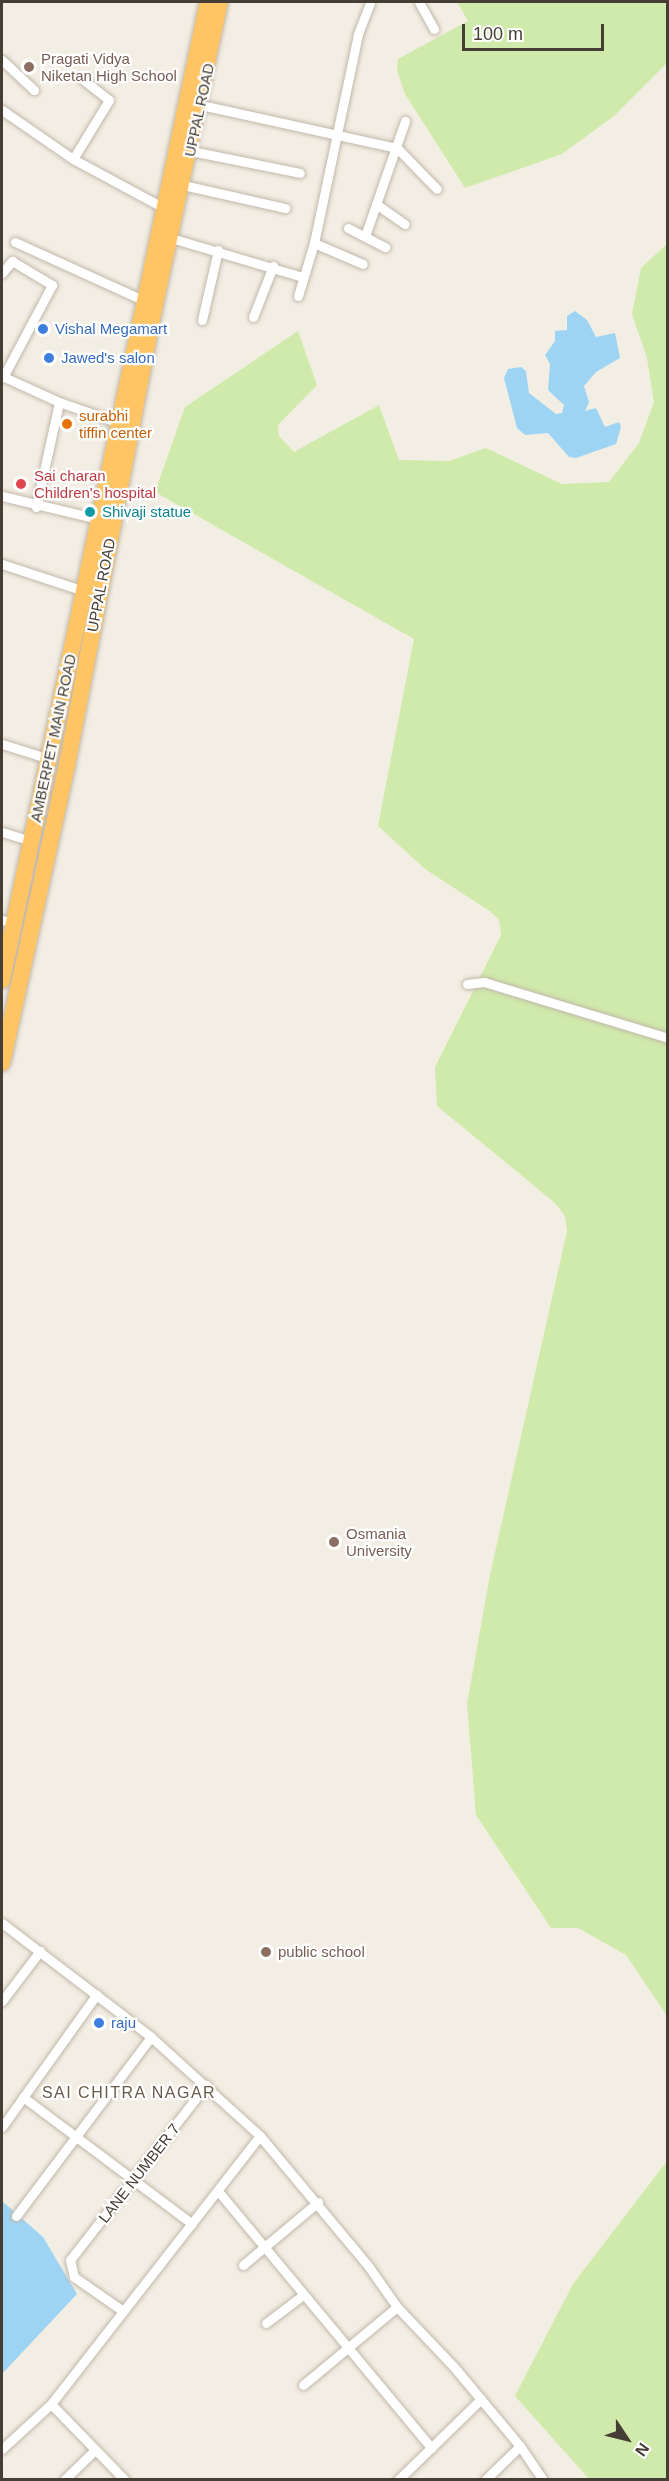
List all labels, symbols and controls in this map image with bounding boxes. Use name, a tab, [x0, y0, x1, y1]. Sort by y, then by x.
scale bar	[465, 12, 608, 50]
text: 100 m	[473, 24, 523, 44]
place label: Pragati Vidya Niketan High School	[41, 49, 177, 84]
marker: Pragati Vidya Niketan High School	[22, 60, 36, 74]
street label: UPPAL ROAD	[180, 61, 218, 159]
place label: Vishal Megamart	[55, 320, 167, 338]
marker: Vishal Megamart	[36, 322, 50, 336]
place label: Jawed's salon	[61, 349, 155, 367]
marker: Jawed's salon	[42, 351, 56, 365]
place label: surabhi tiffin center	[79, 406, 152, 441]
marker: surabhi tiffin center	[60, 417, 74, 431]
place label: Sai charan Children's hospital	[34, 466, 156, 501]
marker: Sai charan Children's hospital	[12, 475, 30, 493]
place label: Shivaji statue	[102, 503, 191, 521]
marker: Shivaji statue	[83, 505, 97, 519]
street label: UPPAL ROAD	[83, 536, 119, 634]
street label: AMBERPET MAIN ROAD	[26, 652, 80, 824]
place label: Osmania University	[346, 1524, 412, 1559]
marker: Osmania University	[327, 1535, 341, 1549]
place label: public school	[278, 1943, 365, 1961]
marker: public school	[259, 1945, 273, 1959]
place label: raju	[111, 2014, 136, 2032]
marker: raju	[92, 2016, 106, 2030]
district label: SAI CHITRA NAGAR	[41, 2083, 217, 2103]
street label: LANE NUMBER 7	[95, 2120, 183, 2226]
north arrow	[597, 2409, 657, 2469]
text: N	[632, 2440, 652, 2459]

